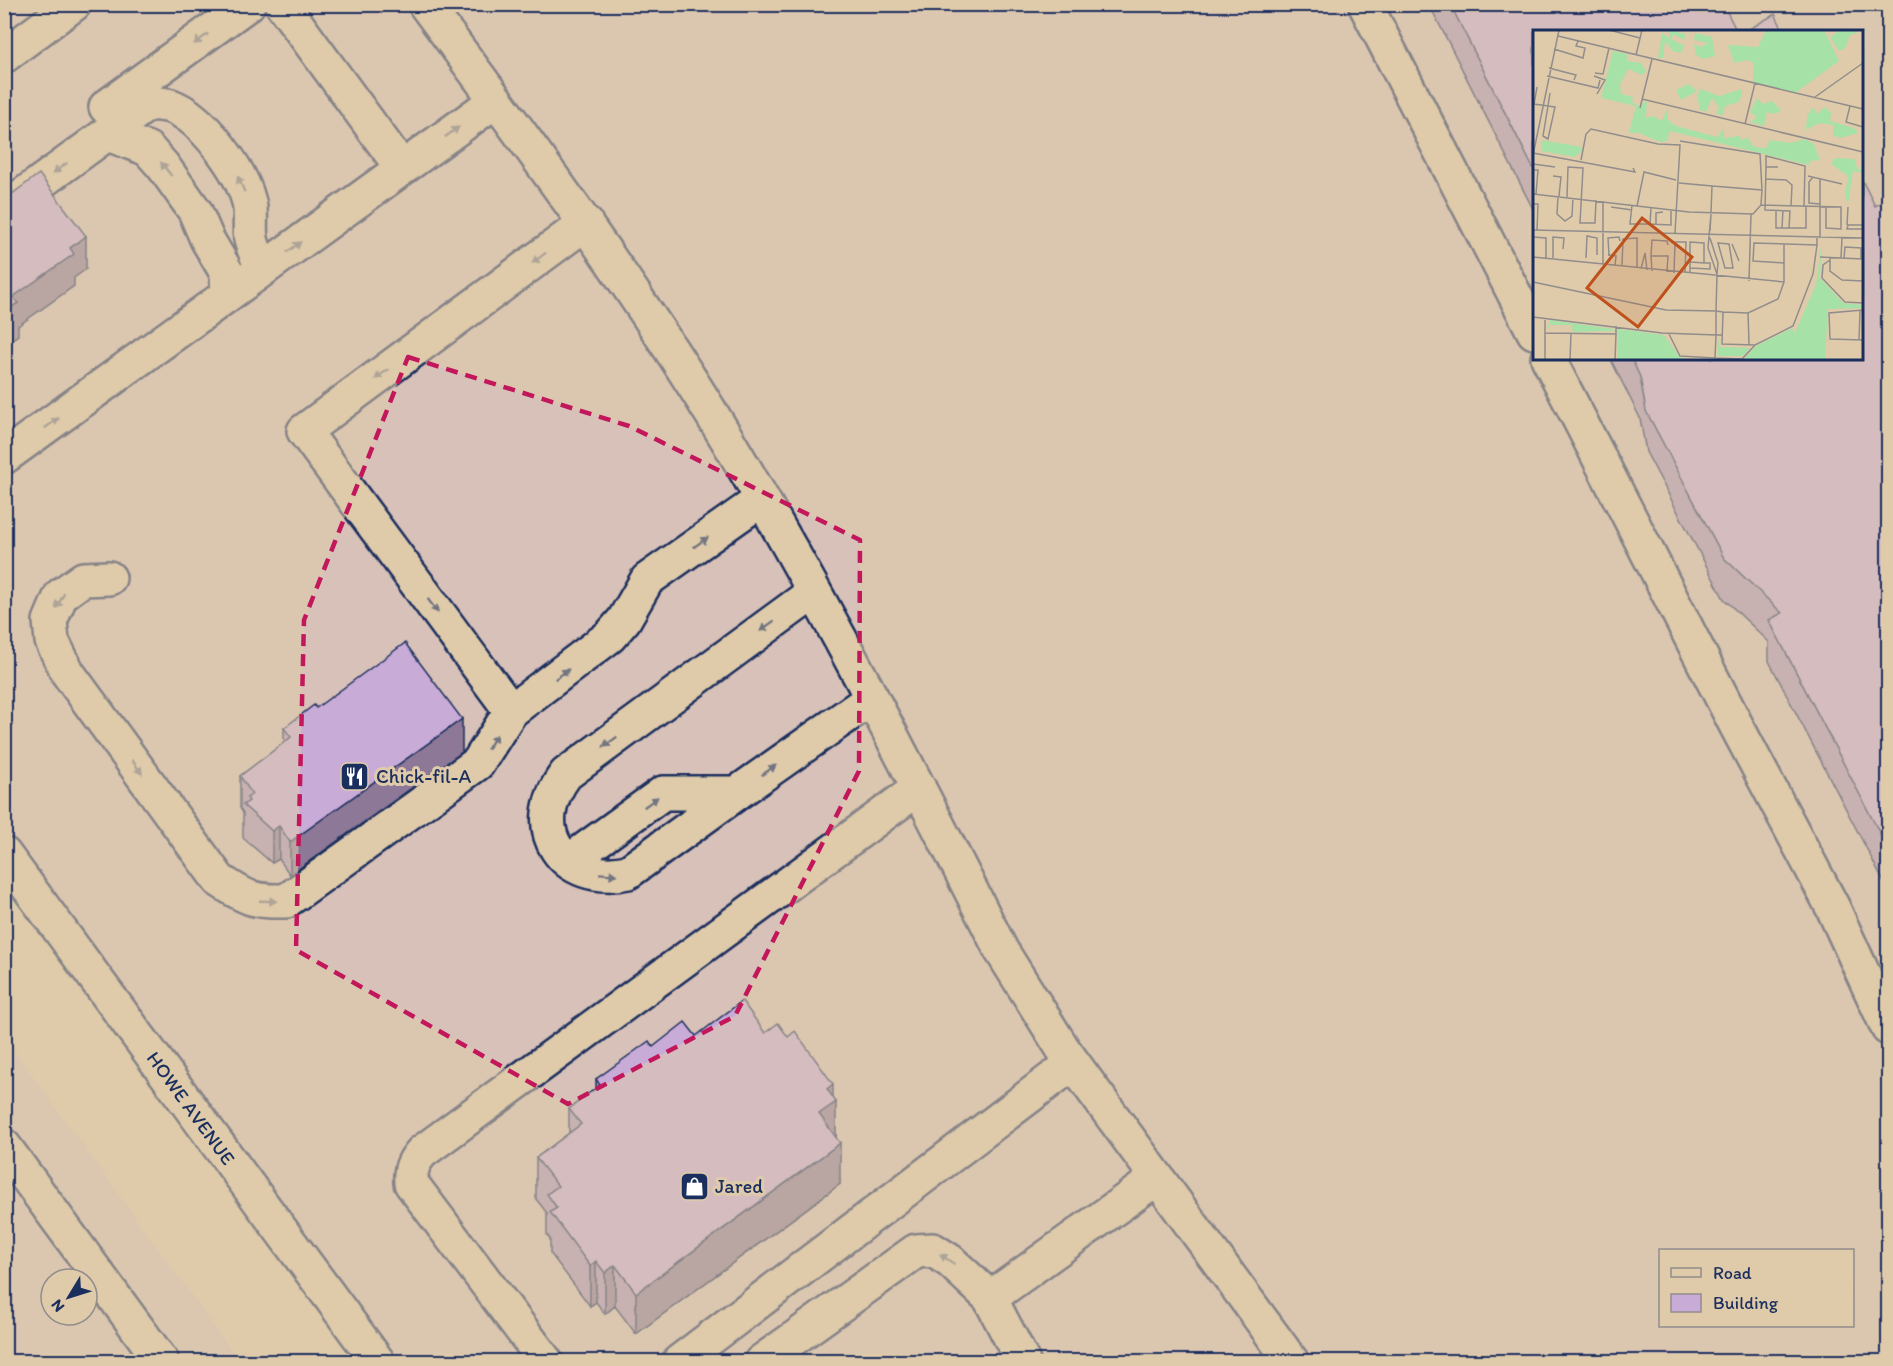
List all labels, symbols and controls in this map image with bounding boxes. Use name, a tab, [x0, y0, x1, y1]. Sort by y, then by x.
inset map	[1533, 30, 1863, 360]
one-way arrow	[194, 33, 210, 45]
one-way arrow	[444, 126, 460, 138]
one-way arrow	[159, 161, 172, 177]
one-way arrow	[53, 162, 68, 174]
one-way arrow	[237, 176, 246, 193]
one-way arrow	[287, 241, 302, 253]
one-way arrow	[531, 252, 547, 264]
one-way arrow	[374, 368, 390, 380]
one-way arrow	[43, 417, 59, 429]
one-way arrow	[693, 536, 709, 548]
one-way arrow	[55, 593, 65, 610]
one-way arrow	[426, 598, 438, 613]
one-way arrow	[759, 620, 775, 633]
one-way arrow	[555, 668, 570, 680]
one-way arrow	[486, 735, 498, 751]
one-way arrow	[602, 736, 618, 748]
one-way arrow	[130, 760, 142, 775]
restaurant icon: Chick-fil-A	[339, 760, 371, 792]
place label: Chick-fil-A	[376, 764, 472, 788]
one-way arrow	[761, 764, 777, 776]
one-way arrow	[642, 796, 658, 808]
one-way arrow	[598, 869, 617, 878]
one-way arrow	[259, 896, 278, 905]
street label: HOWE AVENUE	[142, 1046, 240, 1170]
shop icon: Jared	[678, 1170, 710, 1202]
place label: Jared	[715, 1174, 763, 1198]
legend	[1659, 1249, 1854, 1327]
one-way arrow	[939, 1253, 955, 1265]
text: Road	[1713, 1262, 1752, 1284]
north arrow	[39, 1267, 99, 1327]
text: Building	[1713, 1292, 1779, 1314]
text: N	[47, 1296, 68, 1316]

